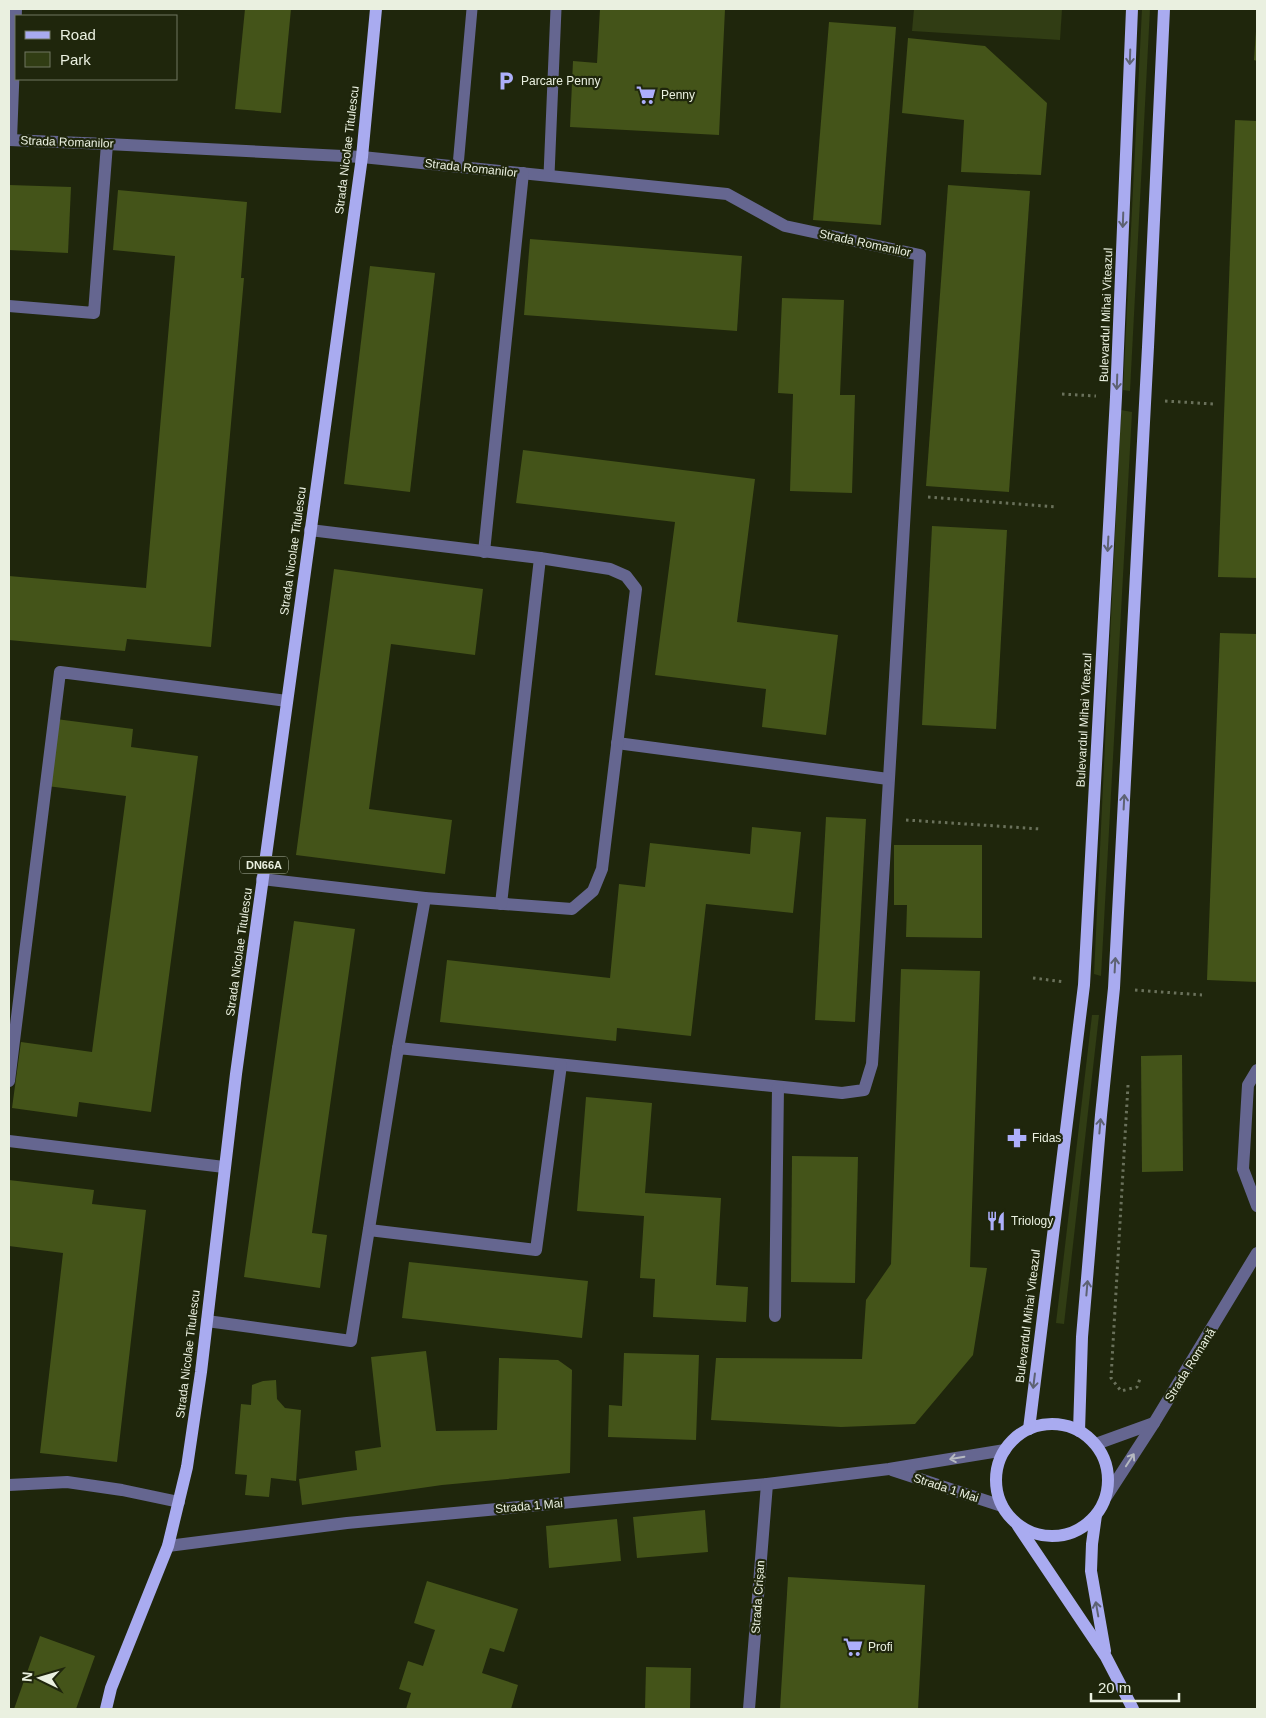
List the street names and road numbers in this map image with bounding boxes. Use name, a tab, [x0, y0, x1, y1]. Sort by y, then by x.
street label: Strada Nicolae Titulescu	[332, 85, 362, 215]
street label: Strada Romanilor	[20, 133, 114, 151]
street label: Strada Romanilor	[424, 156, 518, 180]
street label: Strada Romanilor	[818, 226, 912, 260]
street label: Bulevardul Mihai Viteazul	[1097, 248, 1115, 382]
street label: Strada Nicolae Titulescu	[277, 486, 309, 616]
street label: Bulevardul Mihai Viteazul	[1073, 652, 1095, 788]
road number: DN66A	[240, 856, 288, 874]
street label: Strada Nicolae Titulescu	[223, 887, 255, 1017]
street label: Bulevardul Mihai Viteazul	[1013, 1248, 1043, 1384]
street label: Strada Nicolae Titulescu	[173, 1289, 203, 1419]
street label: Strada Romană	[1162, 1325, 1218, 1404]
street label: Strada 1 Mai	[911, 1471, 981, 1505]
street label: Strada 1 Mai	[494, 1496, 564, 1516]
street label: Strada Crișan	[748, 1560, 768, 1634]

